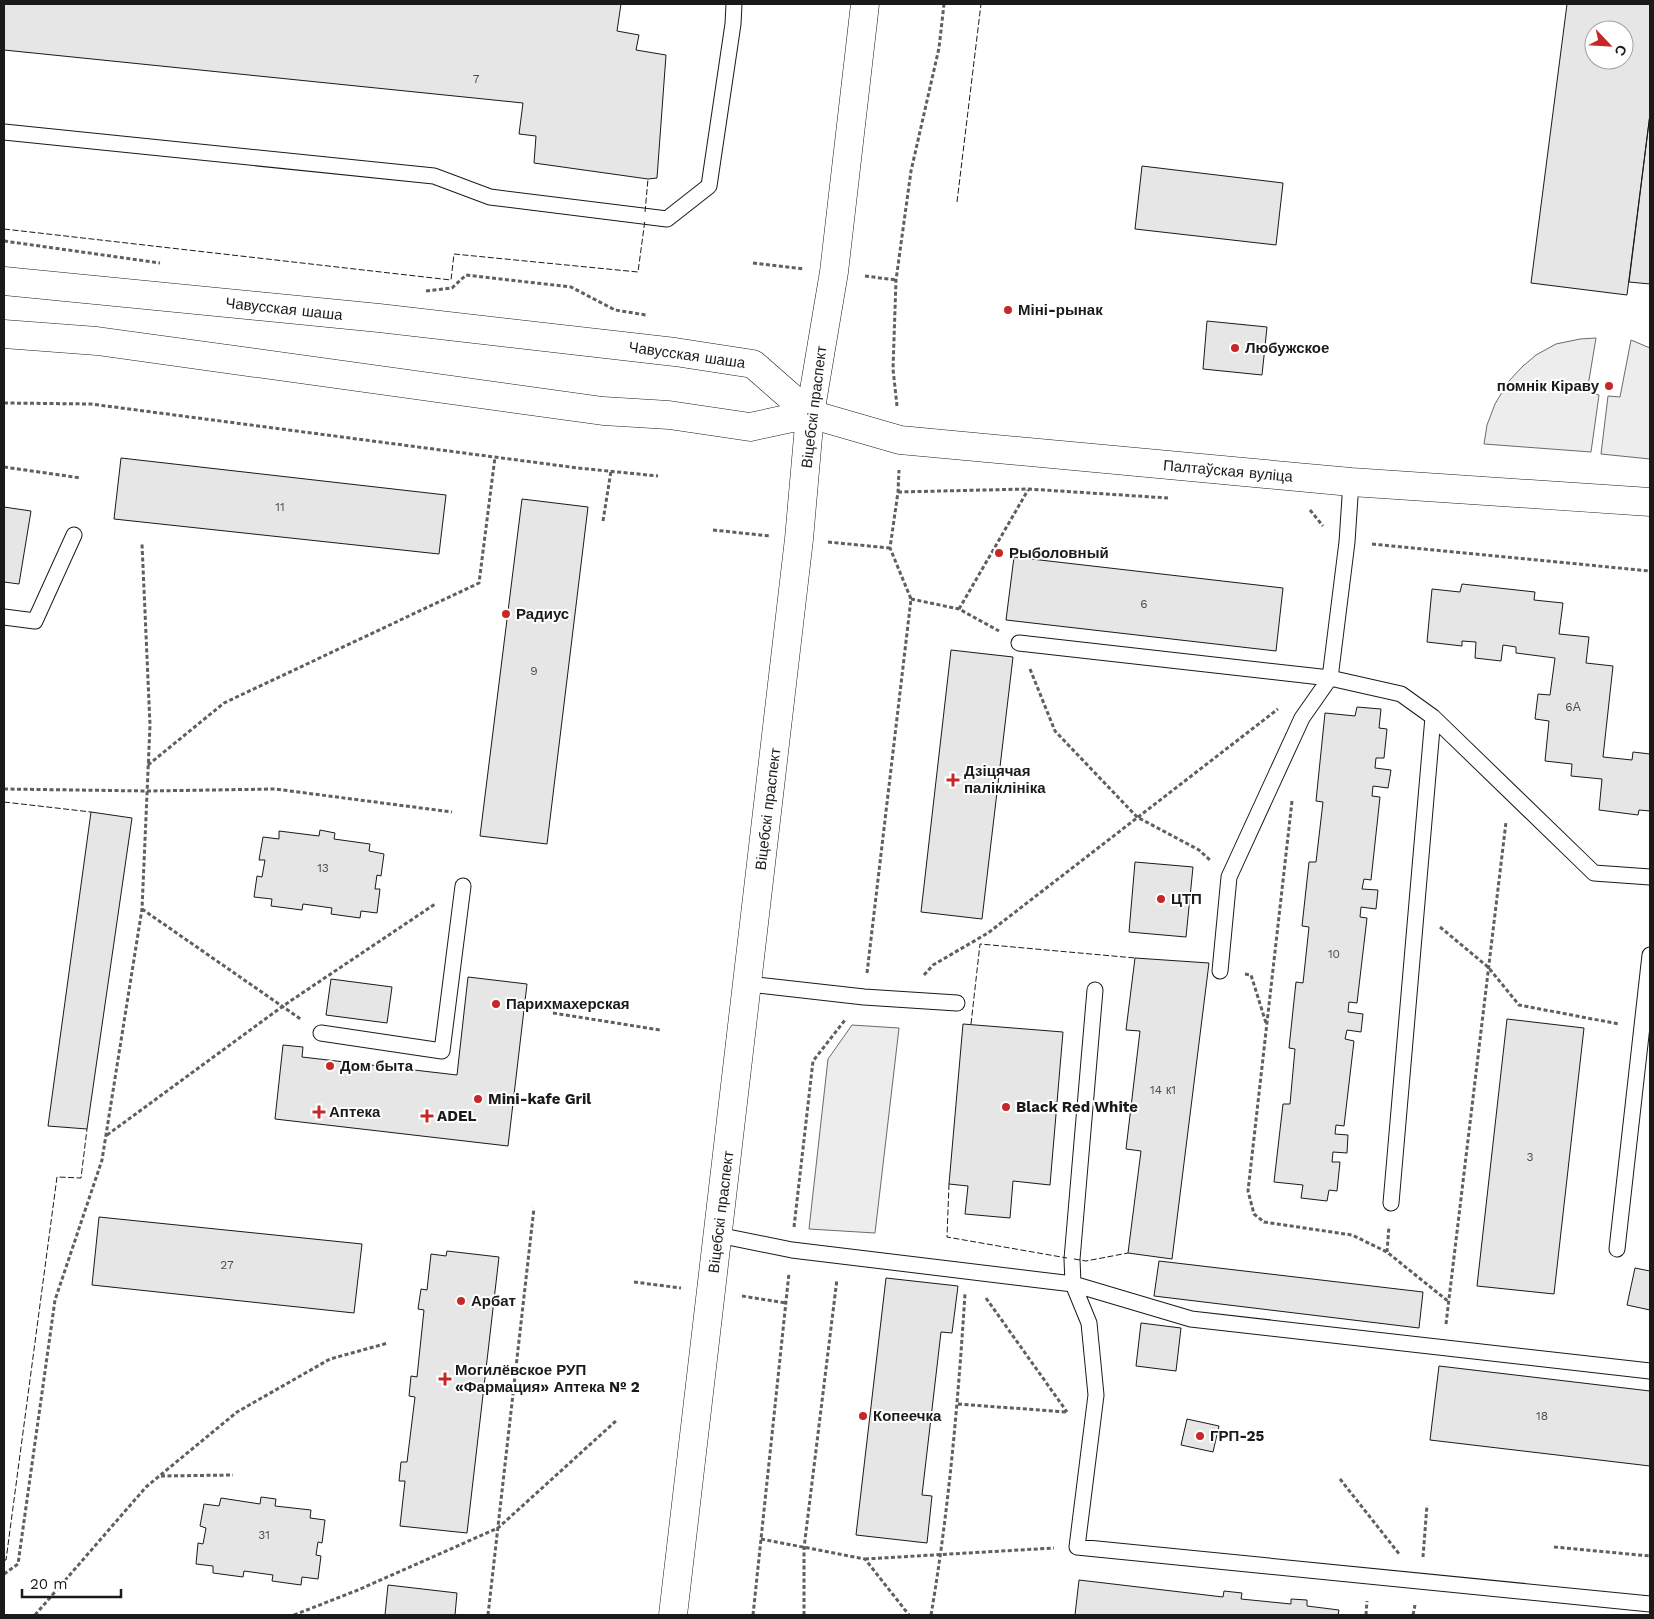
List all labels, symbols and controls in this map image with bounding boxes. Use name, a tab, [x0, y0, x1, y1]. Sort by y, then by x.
north arrow	[1584, 20, 1634, 70]
text: С	[1611, 43, 1630, 58]
house number: 7	[473, 72, 480, 86]
street label: Чавусская шаша	[225, 294, 344, 324]
place label: Міні-рынак	[1018, 301, 1103, 319]
marker: Міні-рынак	[1002, 304, 1014, 316]
street label: Чавусская шаша	[628, 338, 747, 372]
place label: Любужское	[1245, 339, 1329, 357]
marker: Любужское	[1229, 342, 1241, 354]
street label: Віцебскі праспект	[798, 345, 830, 469]
place label: помнік Кіраву	[1497, 377, 1600, 395]
marker: помнік Кіраву	[1603, 380, 1615, 392]
street label: Палтаўская вуліца	[1162, 456, 1294, 486]
house number: 11	[275, 500, 285, 514]
place label: Рыболовный	[1009, 544, 1109, 562]
marker: Рыболовный	[993, 547, 1005, 559]
house number: 6	[1140, 597, 1148, 611]
place label: Радиус	[516, 605, 569, 623]
marker: Радиус	[500, 608, 512, 620]
house number: 9	[530, 664, 538, 678]
house number: 6А	[1565, 700, 1581, 714]
street label: Віцебскі праспект	[752, 747, 784, 871]
place label: Дзіцячая паліклініка	[964, 762, 1046, 797]
marker: Дзіцячая паліклініка	[946, 773, 960, 787]
house number: 13	[317, 861, 329, 875]
place label: ЦТП	[1171, 890, 1202, 908]
marker: ЦТП	[1155, 893, 1167, 905]
house number: 10	[1328, 947, 1340, 961]
place label: Парихмахерская	[506, 995, 630, 1013]
marker: Парихмахерская	[490, 998, 502, 1010]
place label: Дом быта	[340, 1057, 414, 1075]
marker: Дом быта	[324, 1060, 336, 1072]
house number: 14 к1	[1150, 1083, 1176, 1097]
place label: Mini-kafe Gril	[488, 1090, 591, 1108]
marker: Mini-kafe Gril	[472, 1093, 484, 1105]
place label: Black Red White	[1016, 1098, 1138, 1116]
marker: Black Red White	[1000, 1101, 1012, 1113]
place label: Аптека	[329, 1103, 381, 1121]
marker: Аптека	[313, 1106, 325, 1118]
place label: ADEL	[437, 1107, 476, 1125]
marker: ADEL	[421, 1110, 433, 1122]
street label: Віцебскі праспект	[705, 1150, 737, 1274]
house number: 3	[1527, 1150, 1534, 1164]
house number: 27	[220, 1258, 234, 1272]
place label: Арбат	[471, 1292, 516, 1310]
marker: Арбат	[455, 1295, 467, 1307]
place label: Могилёвское РУП «Фармация» Аптека № 2	[455, 1361, 640, 1396]
marker: Могилёвское РУП «Фармация» Аптека № 2	[439, 1373, 451, 1385]
place label: Копеечка	[873, 1407, 942, 1425]
house number: 18	[1536, 1409, 1548, 1423]
marker: Копеечка	[857, 1410, 869, 1422]
place label: ГРП-25	[1210, 1427, 1264, 1445]
marker: ГРП-25	[1194, 1430, 1206, 1442]
house number: 31	[258, 1528, 270, 1542]
scale bar	[22, 1566, 121, 1598]
text: 20 m	[30, 1575, 68, 1593]

